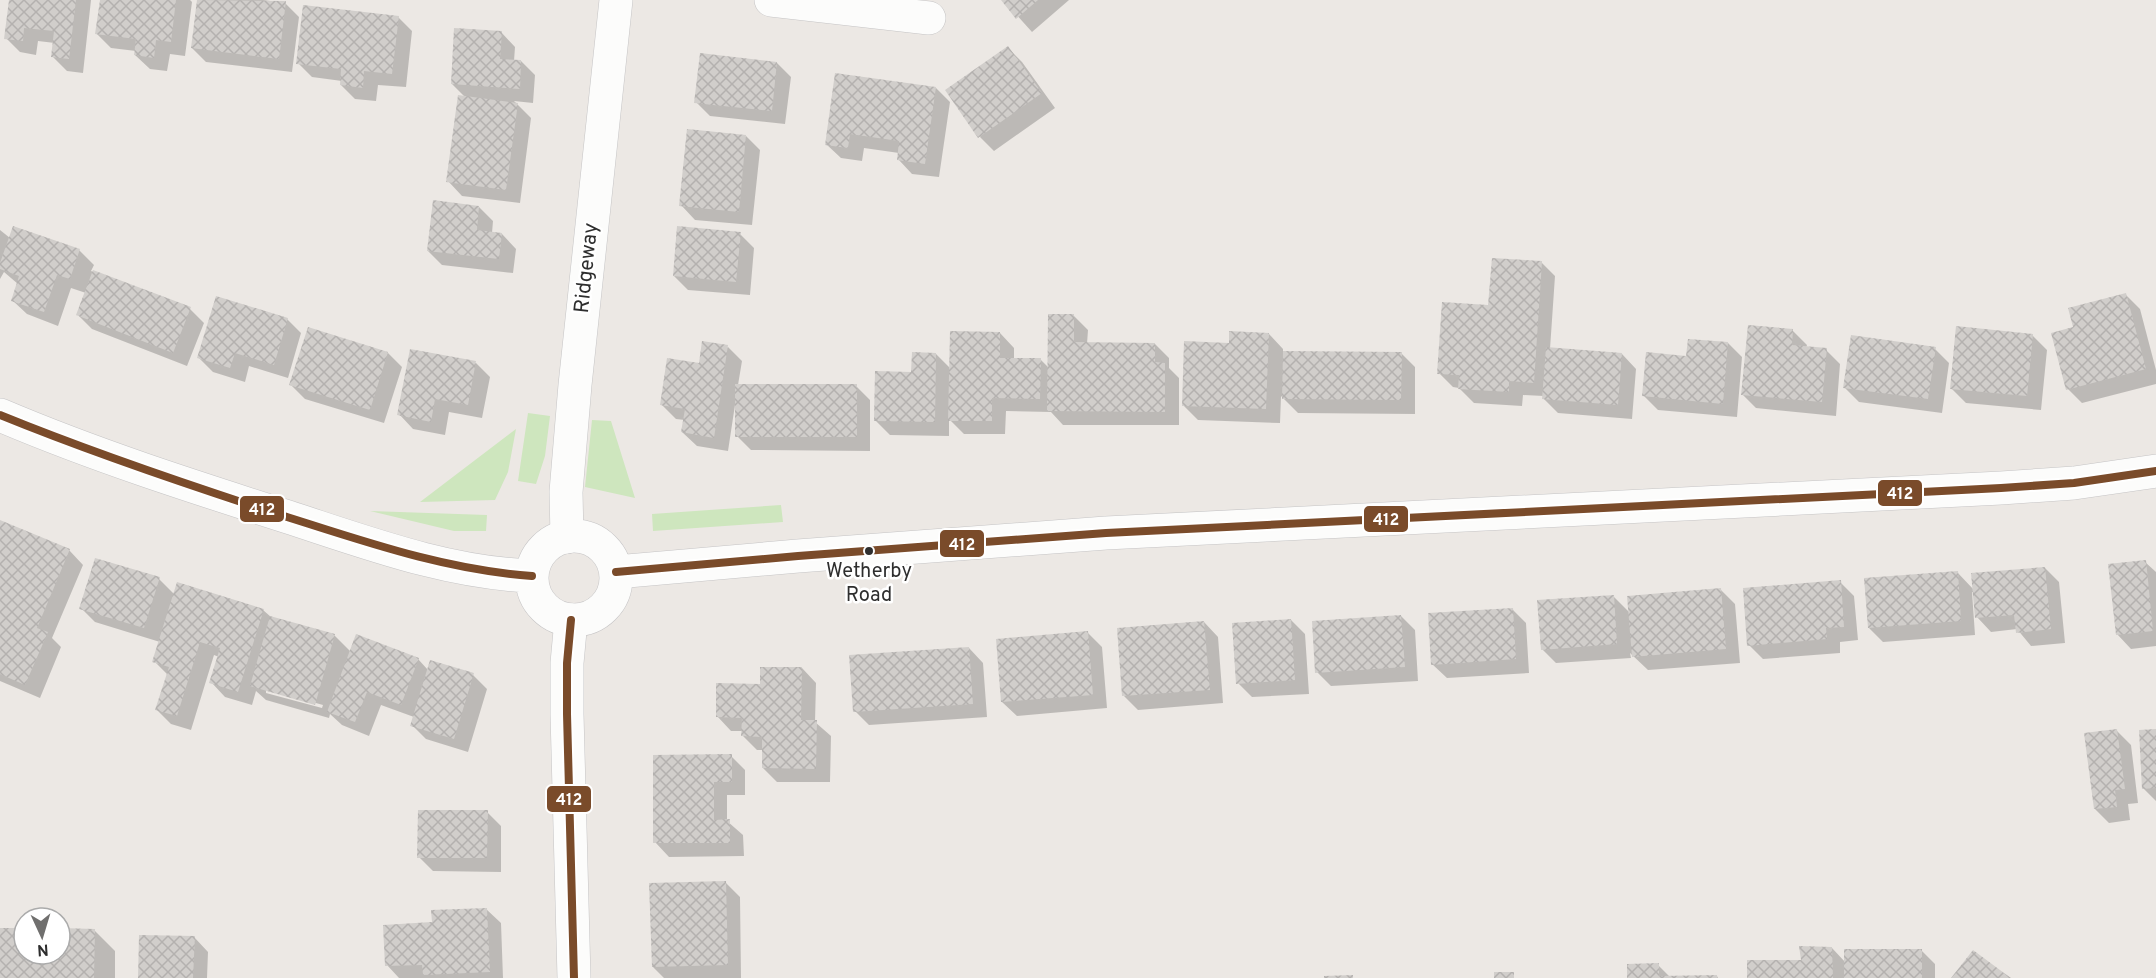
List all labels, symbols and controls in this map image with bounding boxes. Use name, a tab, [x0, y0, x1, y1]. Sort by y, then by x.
street label: Ridgeway	[569, 221, 605, 315]
line badge: 412	[1877, 479, 1923, 507]
text: 412	[1887, 485, 1913, 505]
line badge: 412	[239, 495, 285, 523]
text: 412	[249, 501, 275, 521]
line badge: 412	[1363, 505, 1409, 533]
text: 412	[1373, 511, 1399, 531]
line badge: 412	[939, 529, 985, 558]
text: 412	[949, 536, 975, 556]
marker: Wetherby Road	[863, 545, 875, 557]
place label: Wetherby Road	[826, 559, 912, 609]
line badge: 412	[546, 785, 592, 813]
text: 412	[556, 791, 582, 811]
north arrow	[12, 906, 72, 966]
text: N	[36, 939, 49, 959]

